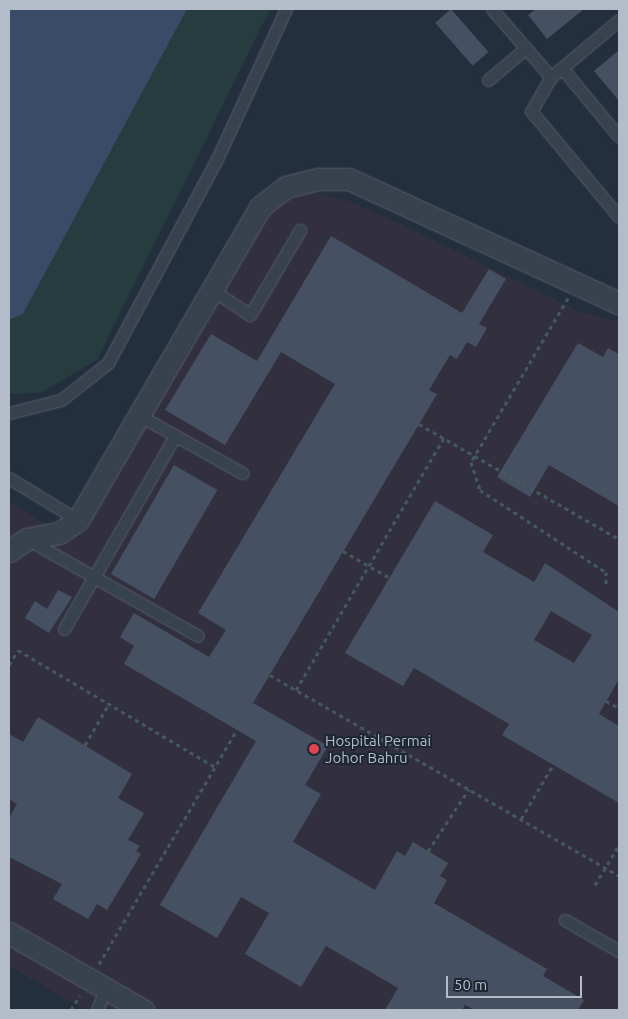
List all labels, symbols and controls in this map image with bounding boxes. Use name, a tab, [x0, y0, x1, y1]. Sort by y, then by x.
place label: Hospital Permai Johor Bahru	[325, 731, 431, 766]
marker: Hospital Permai Johor Bahru	[307, 742, 321, 756]
scale bar	[448, 966, 584, 998]
text: 50 m	[454, 976, 487, 993]

